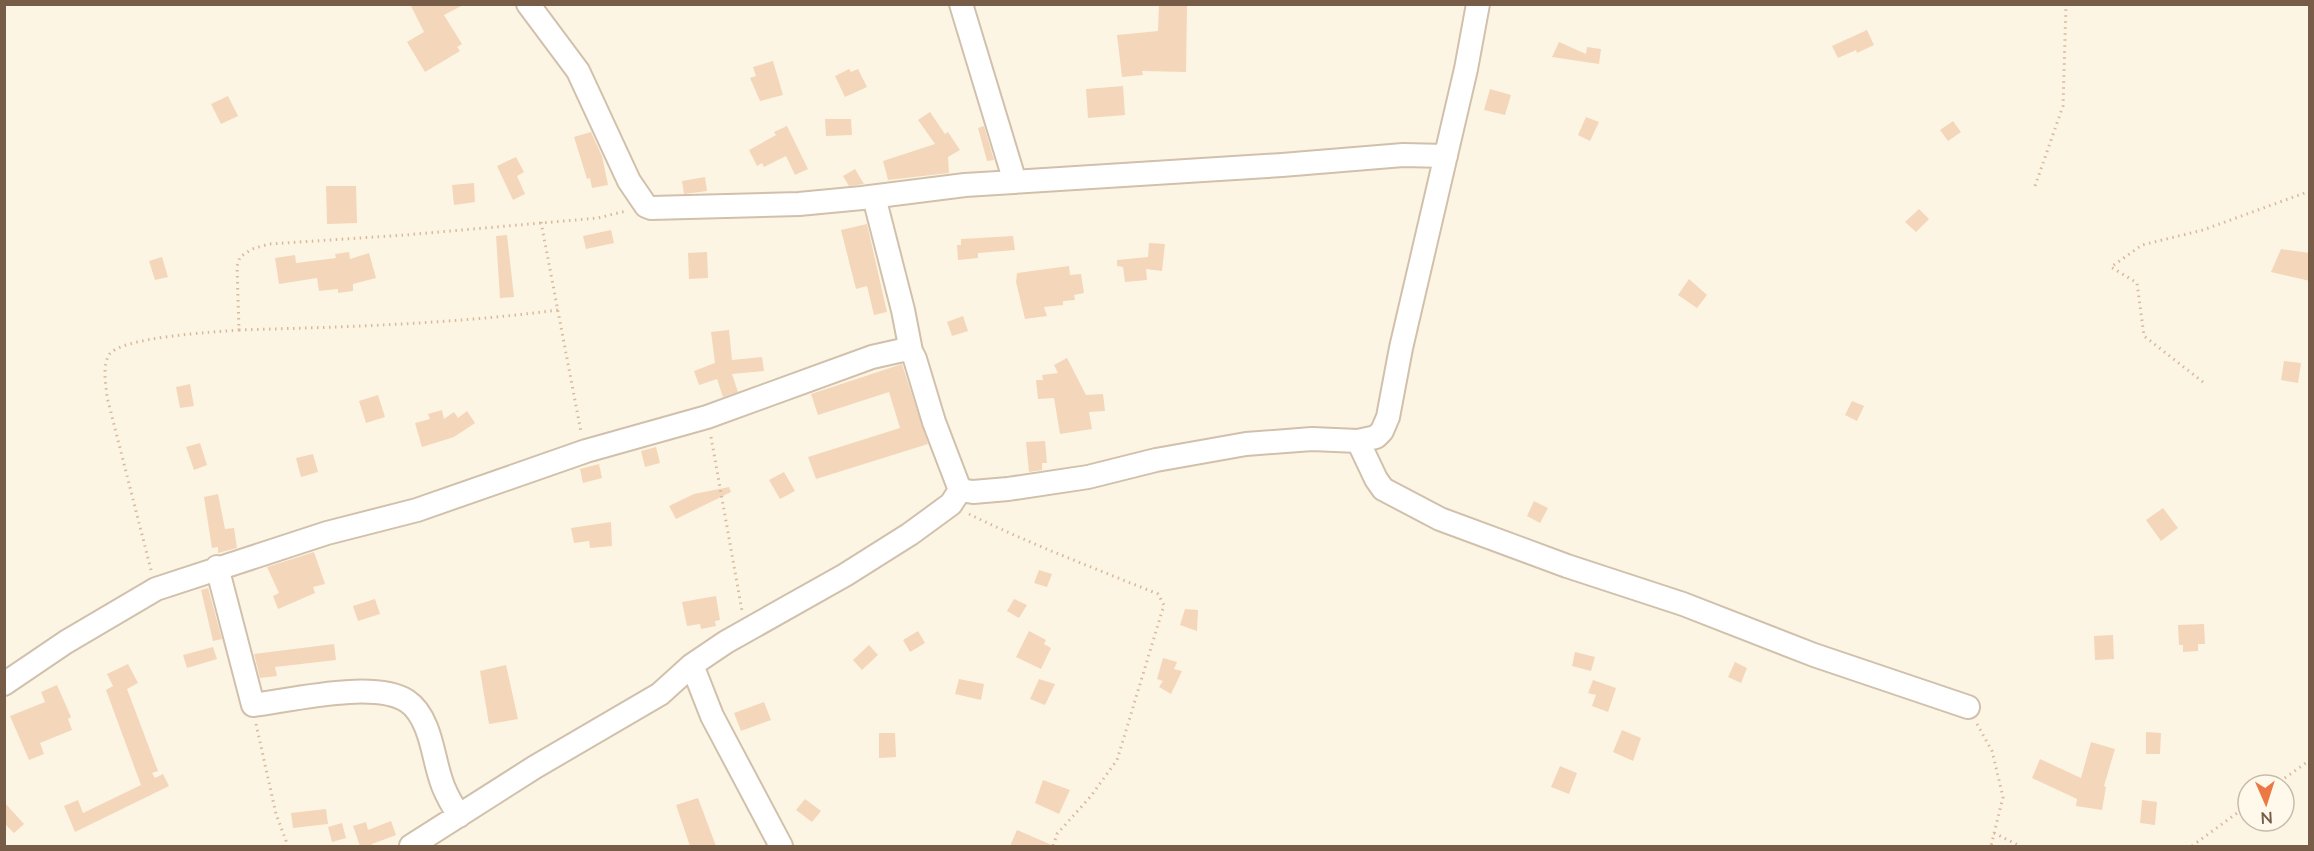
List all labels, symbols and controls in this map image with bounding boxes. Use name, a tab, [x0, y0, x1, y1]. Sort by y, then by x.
north arrow	[2236, 773, 2296, 833]
text: N	[2260, 809, 2273, 828]

